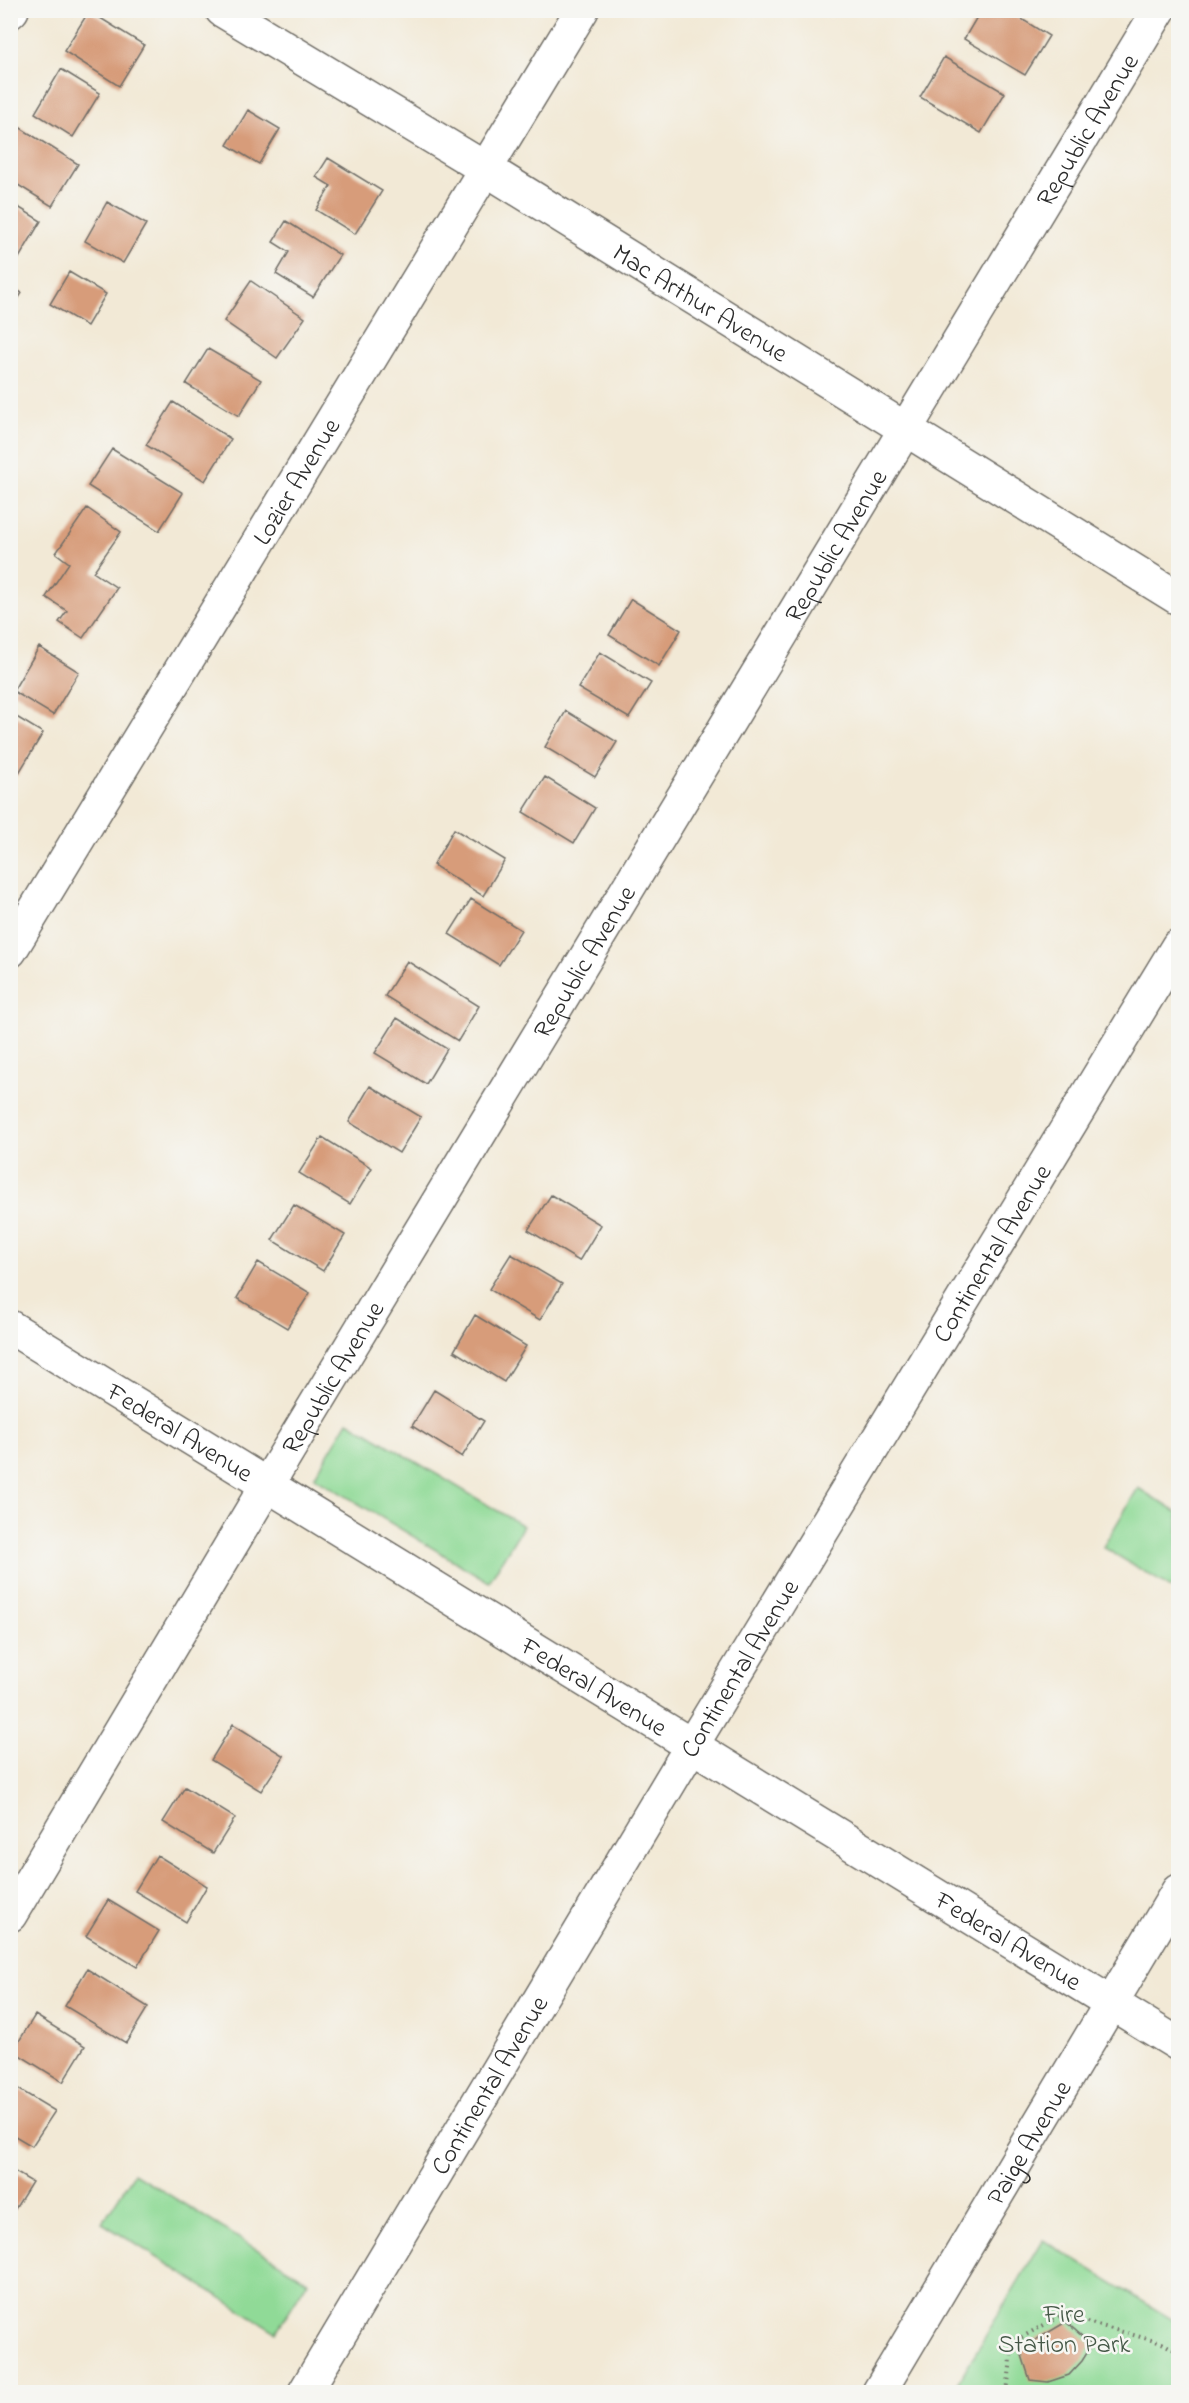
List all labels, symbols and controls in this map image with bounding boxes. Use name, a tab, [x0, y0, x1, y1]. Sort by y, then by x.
street label: Republic Avenue	[1028, 47, 1150, 215]
street label: Mac Arthur Avenue	[604, 236, 795, 374]
street label: Lozier Avenue	[245, 411, 352, 553]
street label: Republic Avenue	[777, 463, 899, 631]
street label: Republic Avenue	[525, 879, 647, 1047]
street label: Continental Avenue	[925, 1158, 1063, 1351]
street label: Republic Avenue	[274, 1295, 396, 1462]
street label: Federal Avenue	[98, 1374, 260, 1494]
street label: Continental Avenue	[672, 1573, 811, 1766]
street label: Federal Avenue	[512, 1628, 674, 1748]
street label: Federal Avenue	[926, 1883, 1088, 2002]
street label: Continental Avenue	[423, 1989, 560, 2183]
street label: Paige Avenue	[979, 2074, 1083, 2213]
park label: Fire Station Park	[998, 2297, 1131, 2365]

